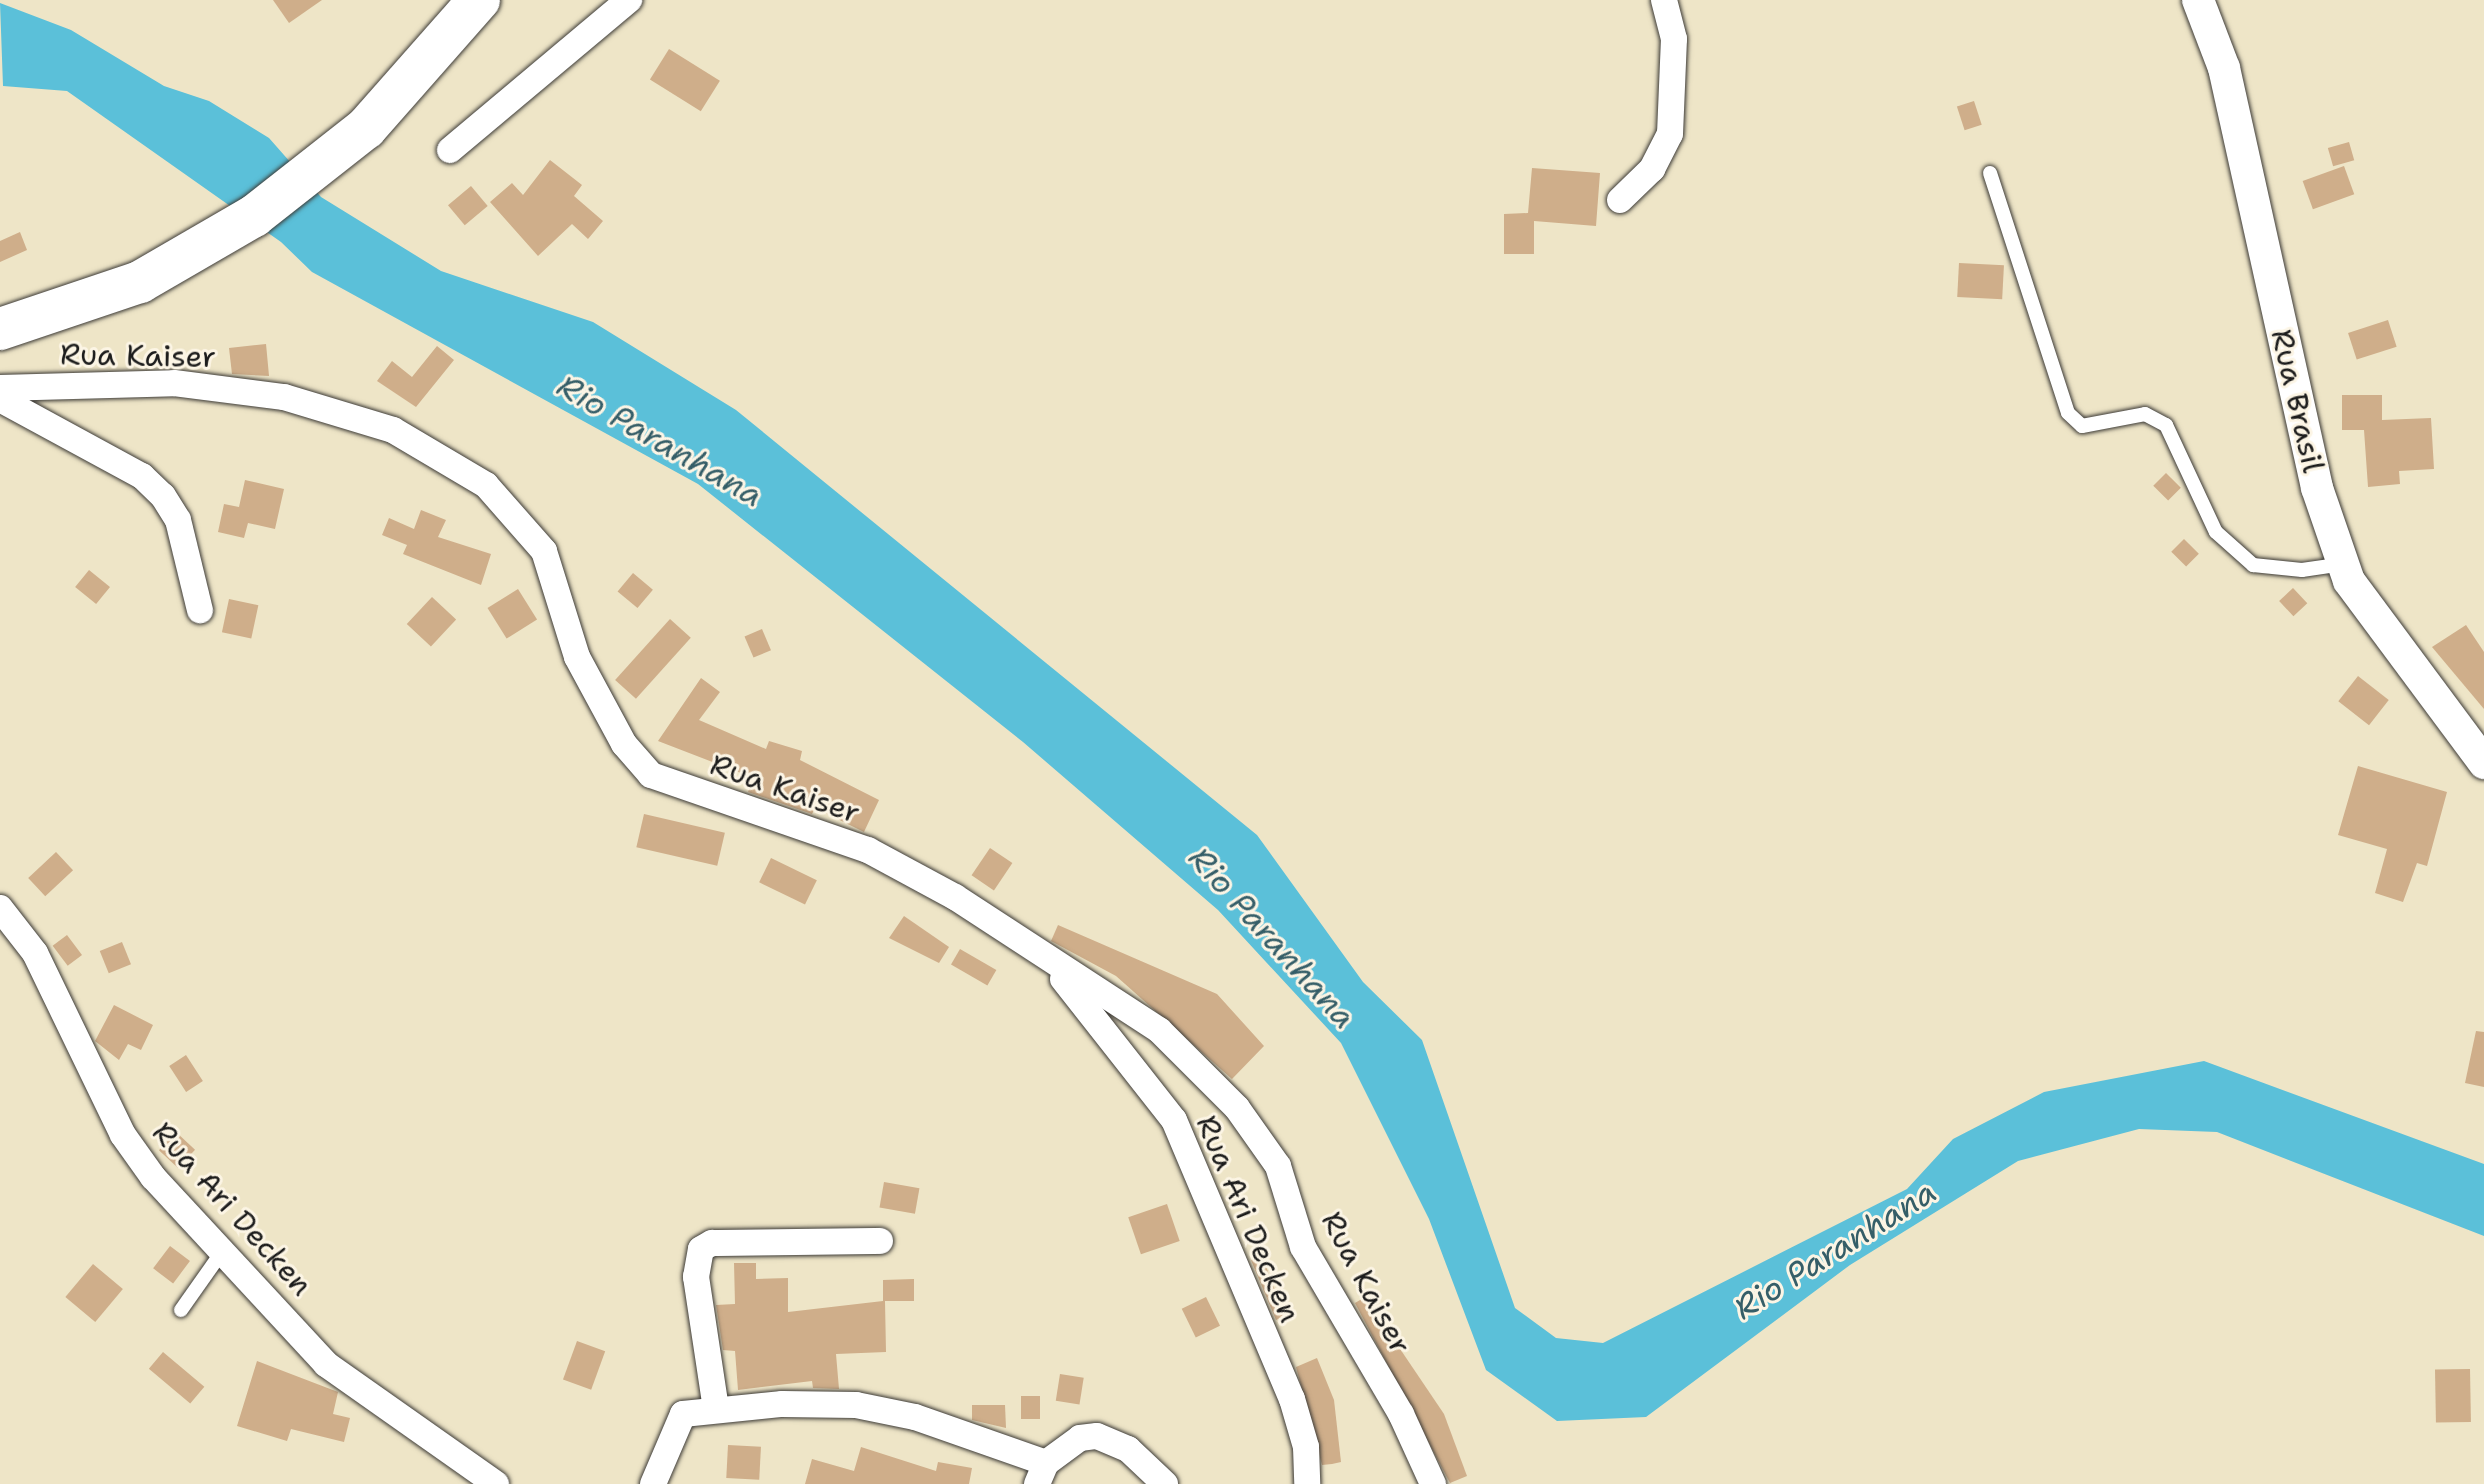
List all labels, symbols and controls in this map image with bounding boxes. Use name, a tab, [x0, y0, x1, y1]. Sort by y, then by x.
street label: Rua Brasil	[2263, 326, 2331, 476]
street label: Rua Kaiser	[60, 337, 216, 375]
water label: Rio Paranhana	[550, 367, 770, 515]
street label: Rua Kaiser	[705, 747, 865, 831]
water label: Rio Paranhana	[1180, 839, 1364, 1037]
street label: Rua Ari Decken	[1188, 1110, 1308, 1328]
street label: Rua Ari Decken	[145, 1115, 319, 1303]
water label: Rio Paranhana	[1727, 1173, 1943, 1327]
street label: Rua Kaiser	[1313, 1206, 1419, 1360]

